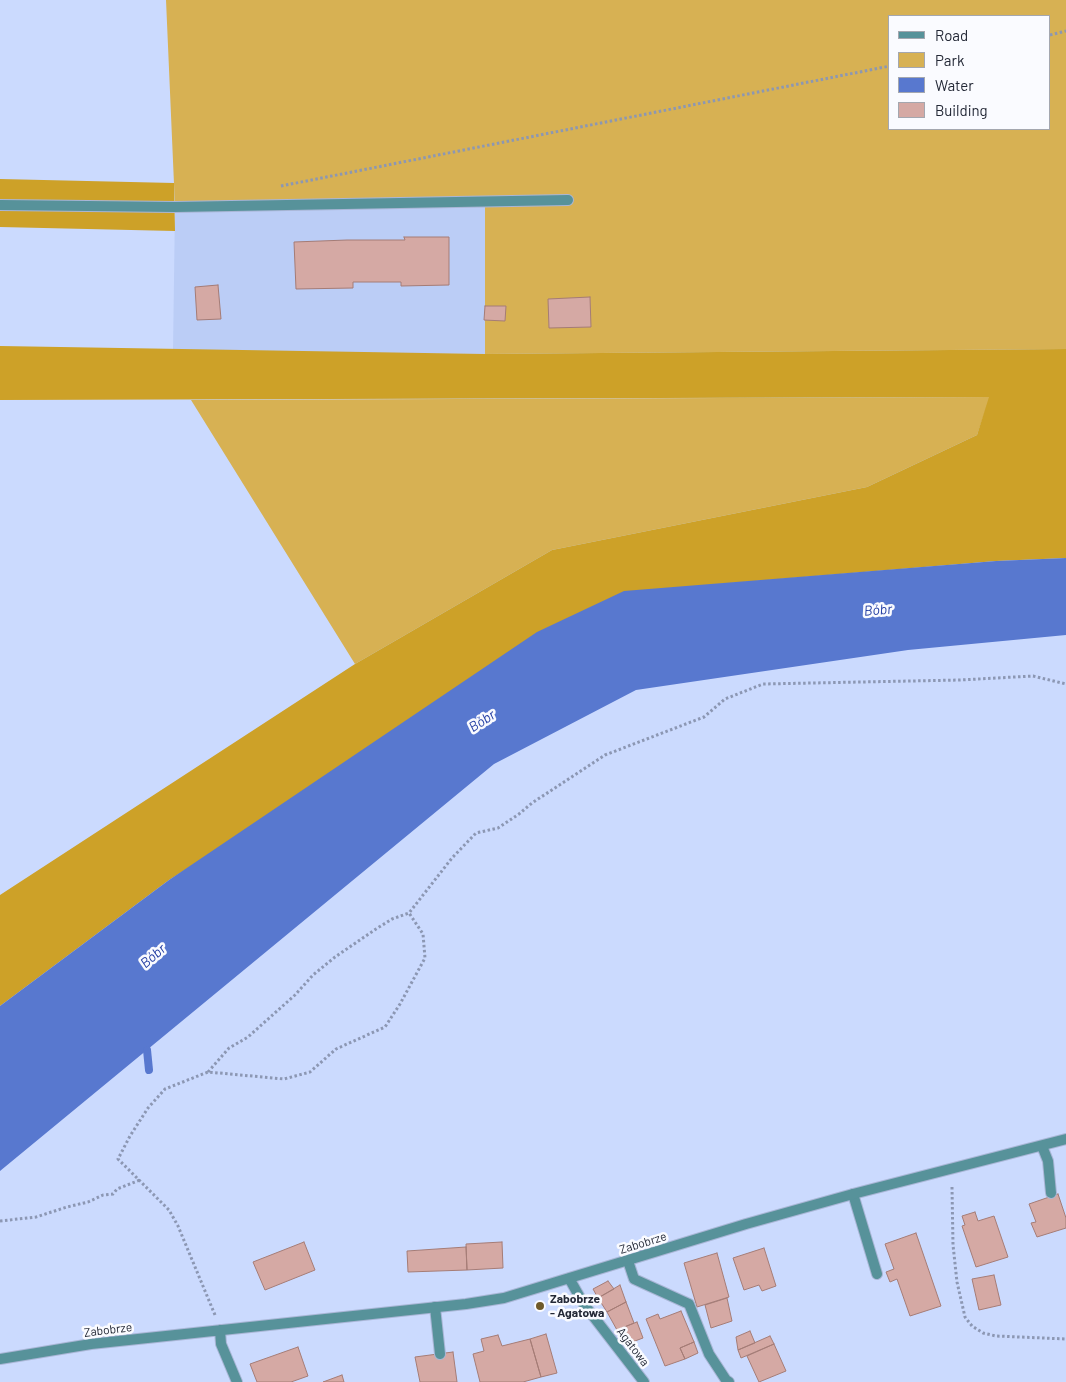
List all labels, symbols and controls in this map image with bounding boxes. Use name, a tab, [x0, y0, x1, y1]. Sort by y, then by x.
legend	[888, 15, 1051, 130]
text: Road	[935, 26, 968, 44]
text: Park	[935, 51, 964, 69]
text: Water	[935, 76, 974, 94]
text: Building	[935, 101, 988, 119]
water label: Bóbr	[863, 601, 893, 619]
water label: Bóbr	[466, 706, 498, 736]
water label: Bóbr	[137, 940, 169, 972]
street label: Zabobrze	[618, 1229, 668, 1257]
place label: Zabobrze - Agatowa	[550, 1292, 604, 1320]
marker: Zabobrze - Agatowa	[534, 1300, 546, 1312]
street label: Zabobrze	[83, 1320, 133, 1340]
street label: Agatowa	[614, 1325, 652, 1369]

